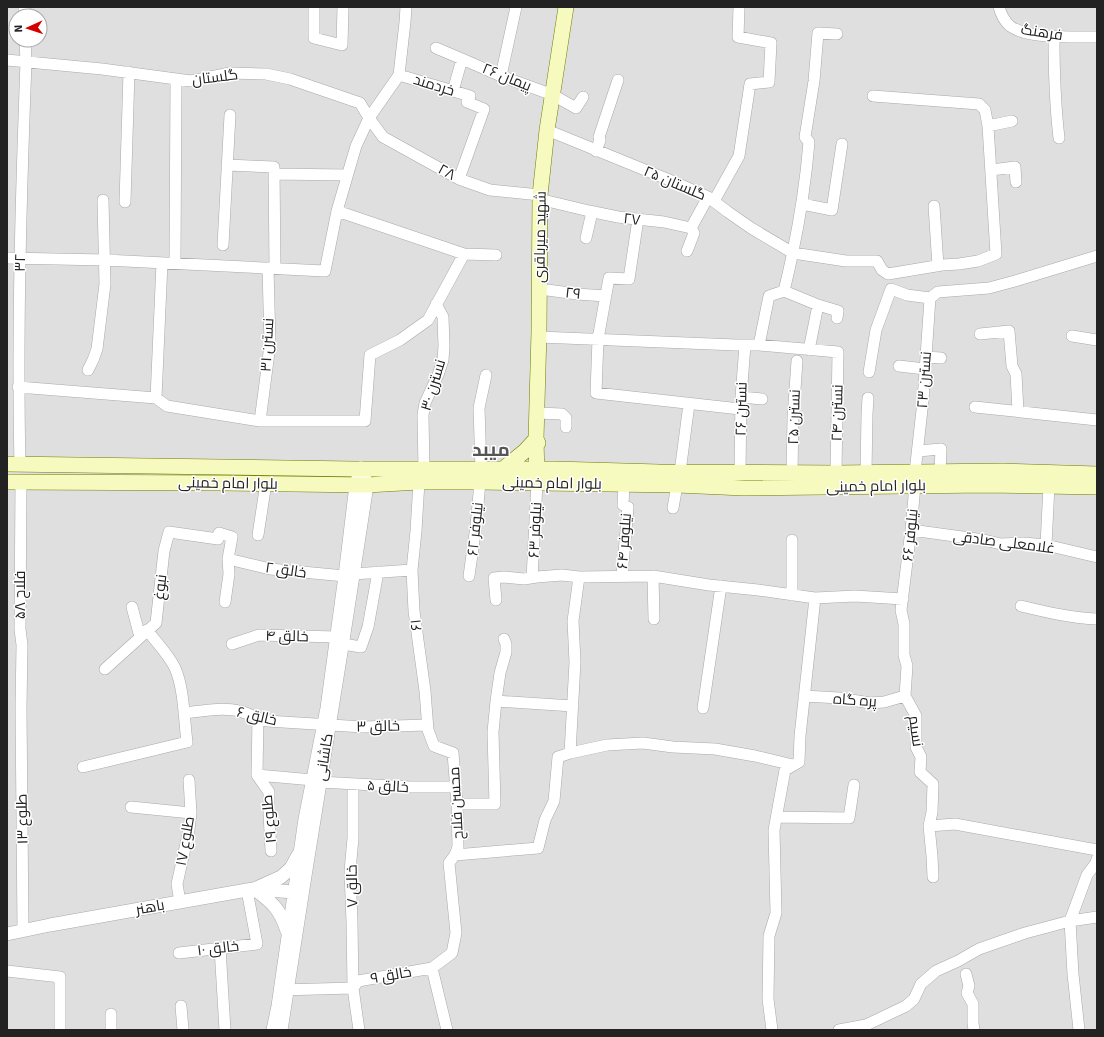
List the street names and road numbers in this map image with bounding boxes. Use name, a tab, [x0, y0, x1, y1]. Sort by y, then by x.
street label: فرهنگ	[1020, 20, 1064, 44]
street label: پیمان ۲۶	[479, 59, 534, 96]
street label: گلستان	[191, 65, 239, 90]
street label: خردمند	[411, 70, 457, 100]
street label: ۲۸	[435, 160, 459, 184]
street label: گلستان ۲۵	[641, 162, 709, 205]
street label: شهید میرباقری	[530, 191, 551, 283]
street label: ۲۷	[622, 209, 642, 229]
street label: ۳۲	[11, 254, 29, 272]
street label: ۲۹	[564, 283, 582, 303]
street label: نسترن ۳۱	[257, 318, 278, 372]
street label: نسترن ۲۳	[913, 351, 936, 409]
street label: نسترن ۳۰	[417, 357, 450, 413]
street label: نسترن ۲۶	[732, 382, 751, 436]
street label: نسترن ۲۴	[828, 384, 847, 442]
street label: نسترن ۲۵	[784, 389, 805, 445]
street label: بلوار امام خمینی	[178, 473, 278, 494]
street label: بلوار امام خمینی	[502, 473, 602, 494]
street label: بلوار امام خمینی	[826, 476, 926, 497]
street label: نیلوفر ۶۲	[463, 501, 487, 557]
street label: نیلوفر ۶۳	[525, 502, 545, 558]
street label: نیلوفر ۶۶	[898, 508, 922, 562]
street label: نیلوفر ۶۴	[613, 513, 635, 569]
street label: غلامعلی صادقی	[952, 527, 1056, 558]
street label: خالق ۲	[264, 558, 308, 583]
street label: فلاح ۵۸	[11, 571, 31, 619]
street label: نبوغ	[150, 573, 172, 601]
street label: ۶۱	[406, 618, 426, 632]
street label: خالق ۴	[265, 627, 309, 646]
street label: پره گاه	[832, 689, 878, 712]
street label: خالق ۶	[235, 703, 279, 730]
street label: نسیم	[904, 714, 927, 748]
street label: خالق ۳	[356, 717, 400, 736]
street label: کاشانی	[311, 732, 338, 782]
street label: محسن فلاح	[445, 766, 469, 840]
street label: خالق ۵	[367, 776, 409, 797]
street label: طلوع ۱۳	[13, 793, 33, 845]
street label: طلوع ۱۹	[258, 794, 282, 844]
street label: طلوع ۱۷	[172, 815, 200, 868]
street label: خالق ۷	[343, 864, 362, 908]
street label: باهنر	[133, 896, 166, 919]
street label: خالق ۱۰	[196, 937, 240, 960]
street label: خالق ۹	[369, 963, 413, 988]

